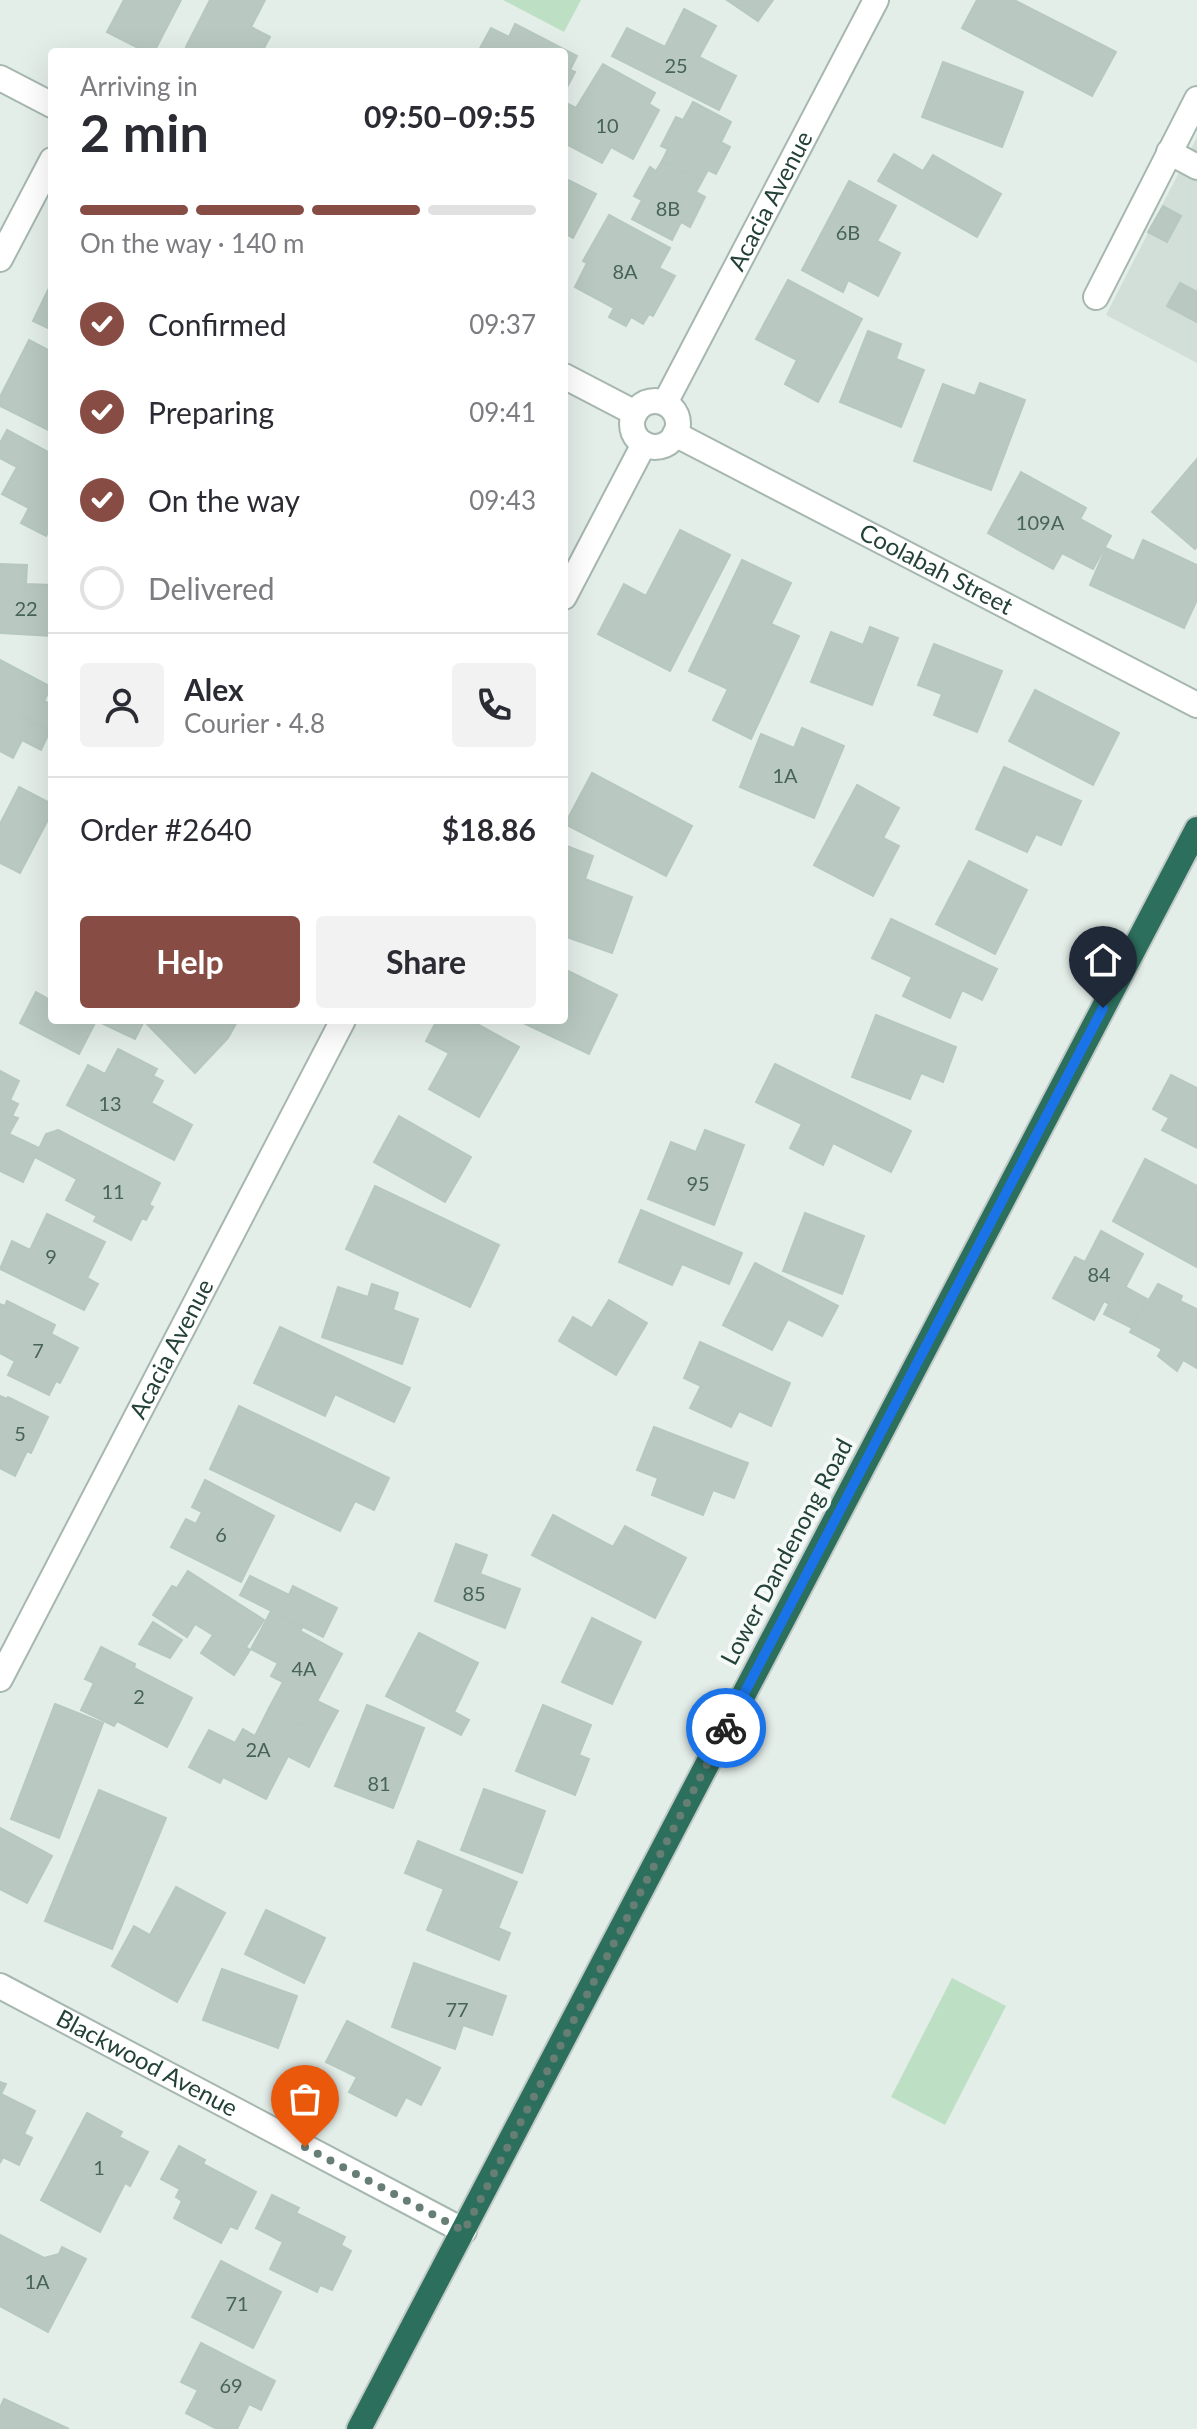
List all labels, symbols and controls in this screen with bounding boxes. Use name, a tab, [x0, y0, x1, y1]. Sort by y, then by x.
house number: 25	[664, 53, 688, 77]
text: Arriving in	[80, 70, 198, 102]
text: 09:50–09:55	[364, 98, 536, 134]
text: 2 min	[80, 101, 209, 163]
house number: 10	[595, 113, 619, 137]
street label: Acacia Avenue	[721, 126, 818, 275]
house number: 8B	[656, 196, 680, 220]
house number: 6B	[836, 220, 860, 244]
text: On the way · 140 m	[80, 227, 304, 259]
house number: 8A	[612, 259, 638, 283]
icon: check	[80, 302, 124, 346]
text: Confirmed	[148, 306, 287, 342]
text: 09:37	[469, 308, 536, 340]
icon: check	[80, 390, 124, 434]
text: Preparing	[148, 394, 274, 430]
text: 09:41	[469, 396, 536, 428]
icon: check	[80, 478, 124, 522]
text: On the way	[148, 482, 300, 518]
text: 09:43	[469, 484, 536, 516]
house number: 109A	[1016, 510, 1065, 534]
street label: Coolabah Street	[855, 516, 1019, 620]
text: Delivered	[148, 570, 275, 606]
house number: 22	[14, 596, 38, 620]
button: person	[80, 663, 164, 747]
button: phone	[452, 663, 536, 747]
text: Alex	[184, 671, 244, 707]
text: Courier · 4.8	[184, 707, 325, 739]
house number: 1A	[772, 763, 798, 787]
text: Order #2640	[80, 811, 252, 847]
text: $18.86	[442, 811, 536, 847]
button: Help	[80, 916, 300, 1008]
button: Share	[316, 916, 536, 1008]
pin	[1069, 926, 1137, 1008]
icon: home	[1081, 938, 1125, 982]
house number: 13	[98, 1091, 122, 1115]
house number: 95	[686, 1171, 710, 1195]
house number: 11	[101, 1179, 125, 1203]
house number: 9	[45, 1244, 57, 1268]
house number: 84	[1087, 1262, 1111, 1286]
street label: Acacia Avenue	[122, 1274, 219, 1423]
house number: 7	[32, 1338, 44, 1362]
house number: 5	[14, 1421, 26, 1445]
street label: Lower Dandenong Road	[714, 1433, 858, 1669]
house number: 6	[215, 1522, 227, 1546]
house number: 85	[462, 1581, 486, 1605]
house number: 4A	[291, 1656, 317, 1680]
house number: 2	[133, 1684, 145, 1708]
courier	[686, 1688, 766, 1768]
icon: bike	[704, 1706, 748, 1750]
house number: 2A	[245, 1737, 271, 1761]
house number: 81	[367, 1771, 391, 1795]
house number: 77	[445, 1997, 469, 2021]
street label: Blackwood Avenue	[52, 2002, 243, 2122]
pin	[271, 2065, 339, 2147]
icon: bag	[283, 2077, 327, 2121]
house number: 1	[93, 2155, 105, 2179]
house number: 1A	[24, 2269, 50, 2293]
house number: 71	[225, 2291, 249, 2315]
house number: 69	[219, 2373, 243, 2397]

